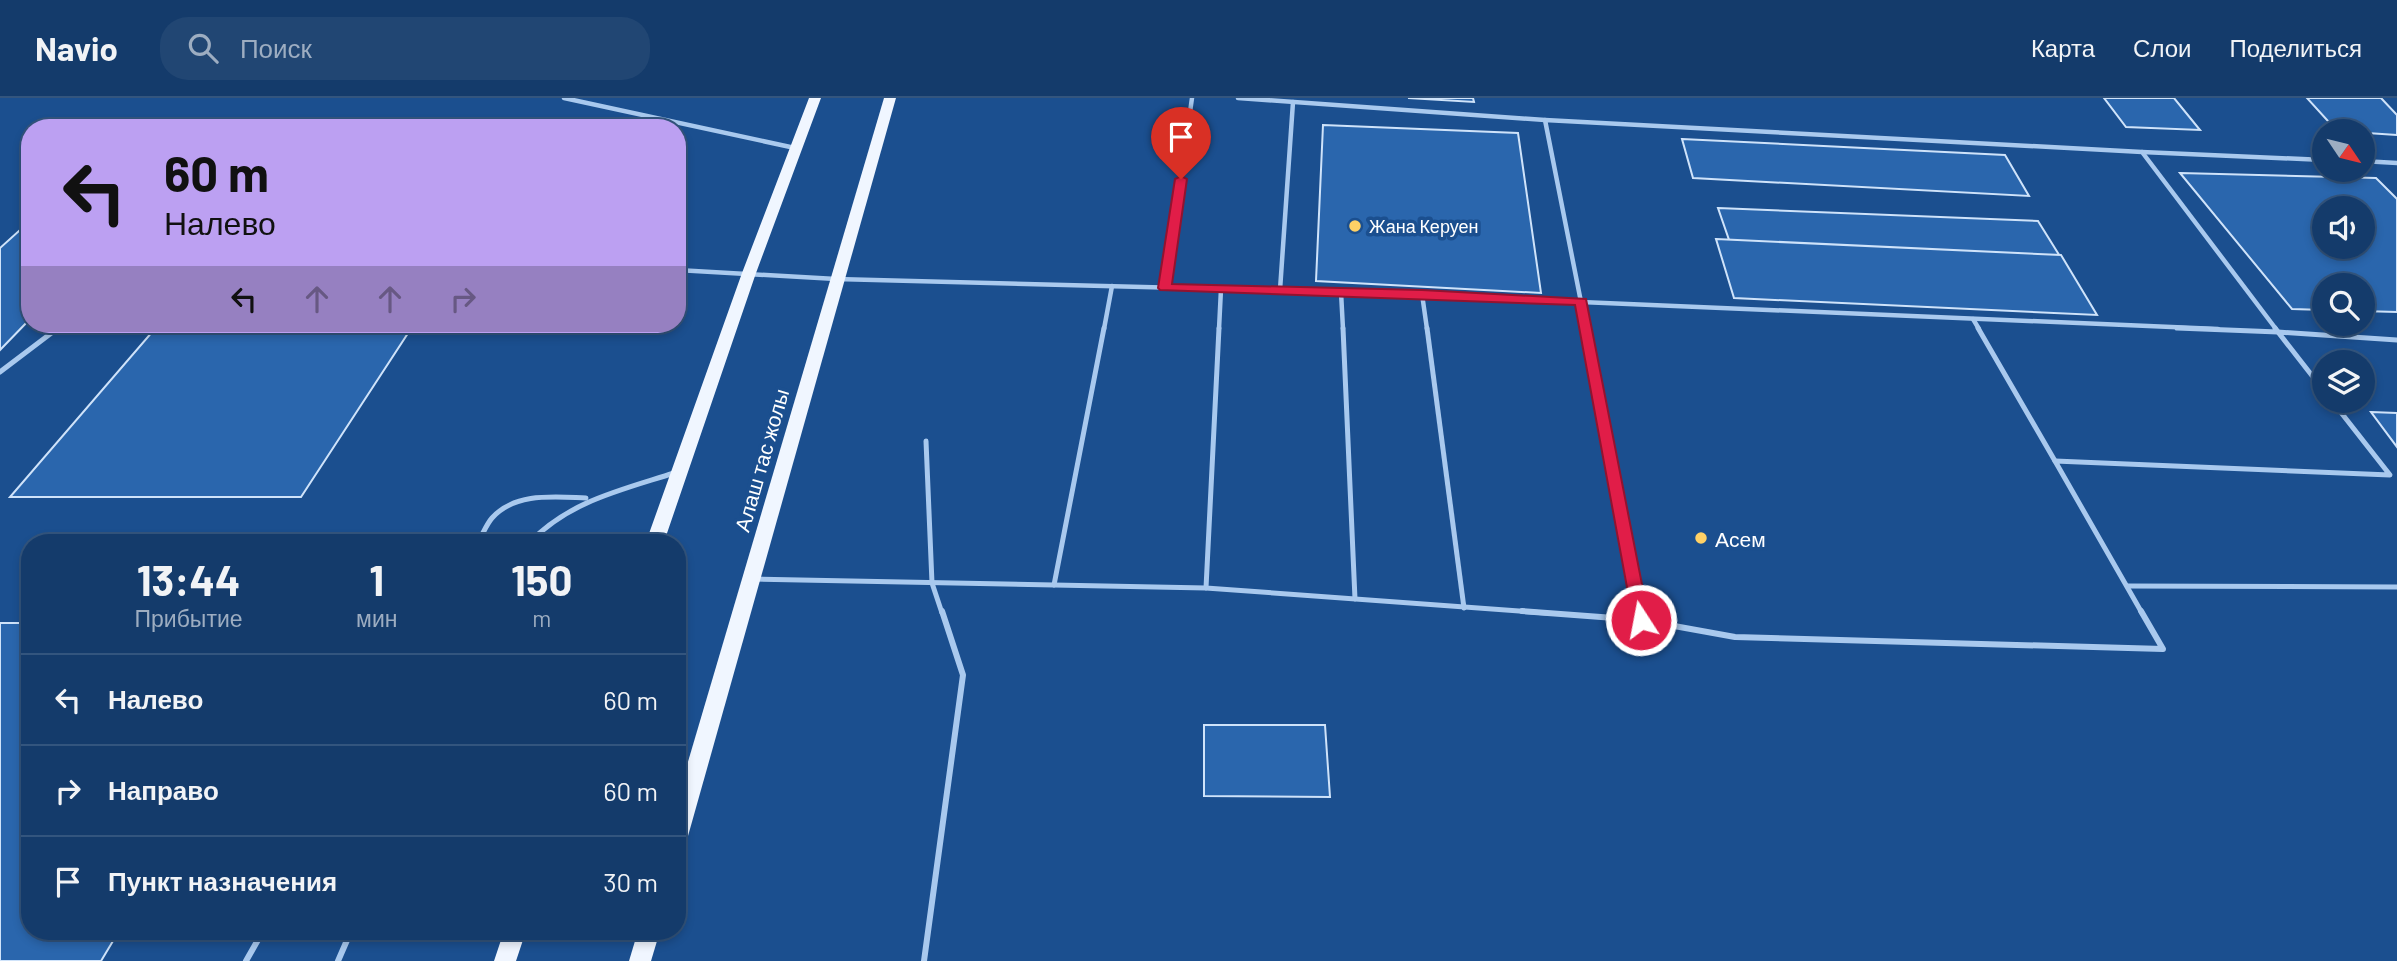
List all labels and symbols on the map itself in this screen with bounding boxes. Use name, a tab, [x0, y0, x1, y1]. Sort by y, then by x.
pin	[1151, 107, 1211, 179]
north arrow	[2312, 119, 2375, 182]
place label: Жана Керуен	[1369, 215, 1478, 237]
marker: Жана Керуен	[1347, 218, 1363, 234]
street label: Алаш тас жолы	[729, 386, 793, 534]
place label: Асем	[1715, 526, 1766, 551]
marker: Асем	[1693, 530, 1709, 546]
position arrow	[1604, 583, 1678, 657]

